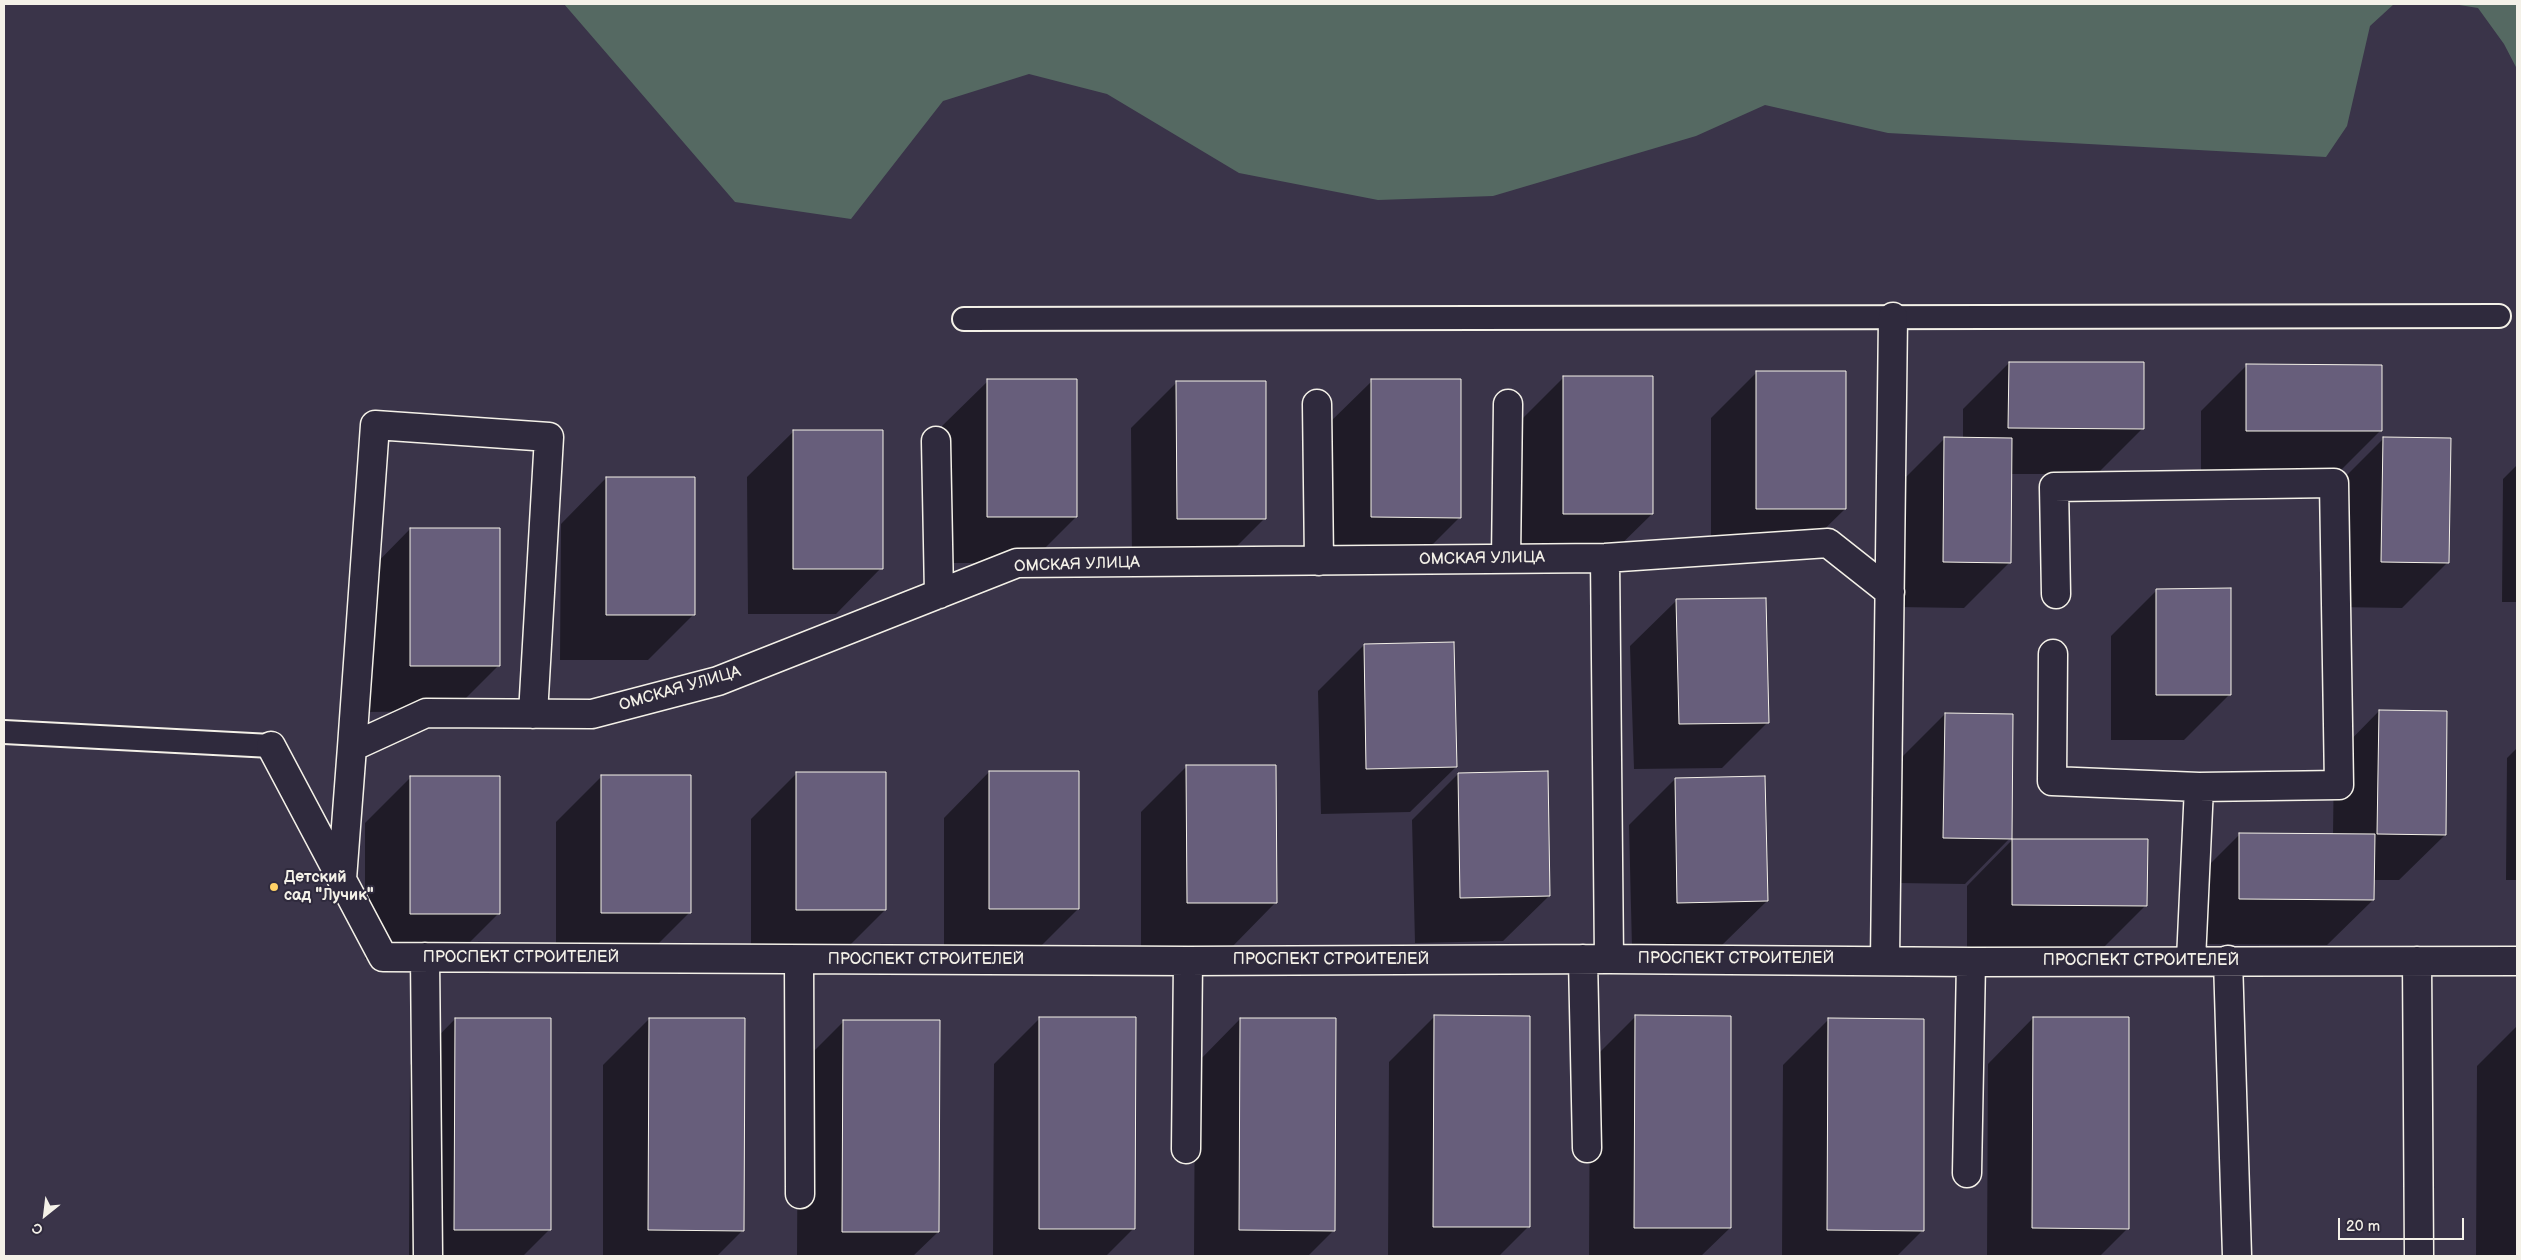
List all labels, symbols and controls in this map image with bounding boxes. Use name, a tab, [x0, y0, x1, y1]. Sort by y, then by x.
street label: ОМСКАЯ УЛИЦА	[1419, 548, 1545, 570]
street label: ОМСКАЯ УЛИЦА	[1014, 553, 1140, 577]
street label: ОМСКАЯ УЛИЦА	[617, 662, 743, 716]
place label: Детский сад "Лучик"	[284, 868, 374, 906]
marker: Детский сад "Лучик"	[268, 881, 280, 893]
street label: ПРОСПЕКТ СТРОИТЕЛЕЙ	[423, 948, 619, 968]
street label: ПРОСПЕКТ СТРОИТЕЛЕЙ	[1638, 949, 1834, 969]
street label: ПРОСПЕКТ СТРОИТЕЛЕЙ	[828, 950, 1024, 970]
street label: ПРОСПЕКТ СТРОИТЕЛЕЙ	[1233, 950, 1429, 970]
street label: ПРОСПЕКТ СТРОИТЕЛЕЙ	[2043, 951, 2239, 971]
north arrow	[20, 1190, 70, 1240]
scale bar	[2341, 1208, 2467, 1240]
text: 20 m	[2346, 1217, 2380, 1236]
text: С	[29, 1219, 46, 1238]

